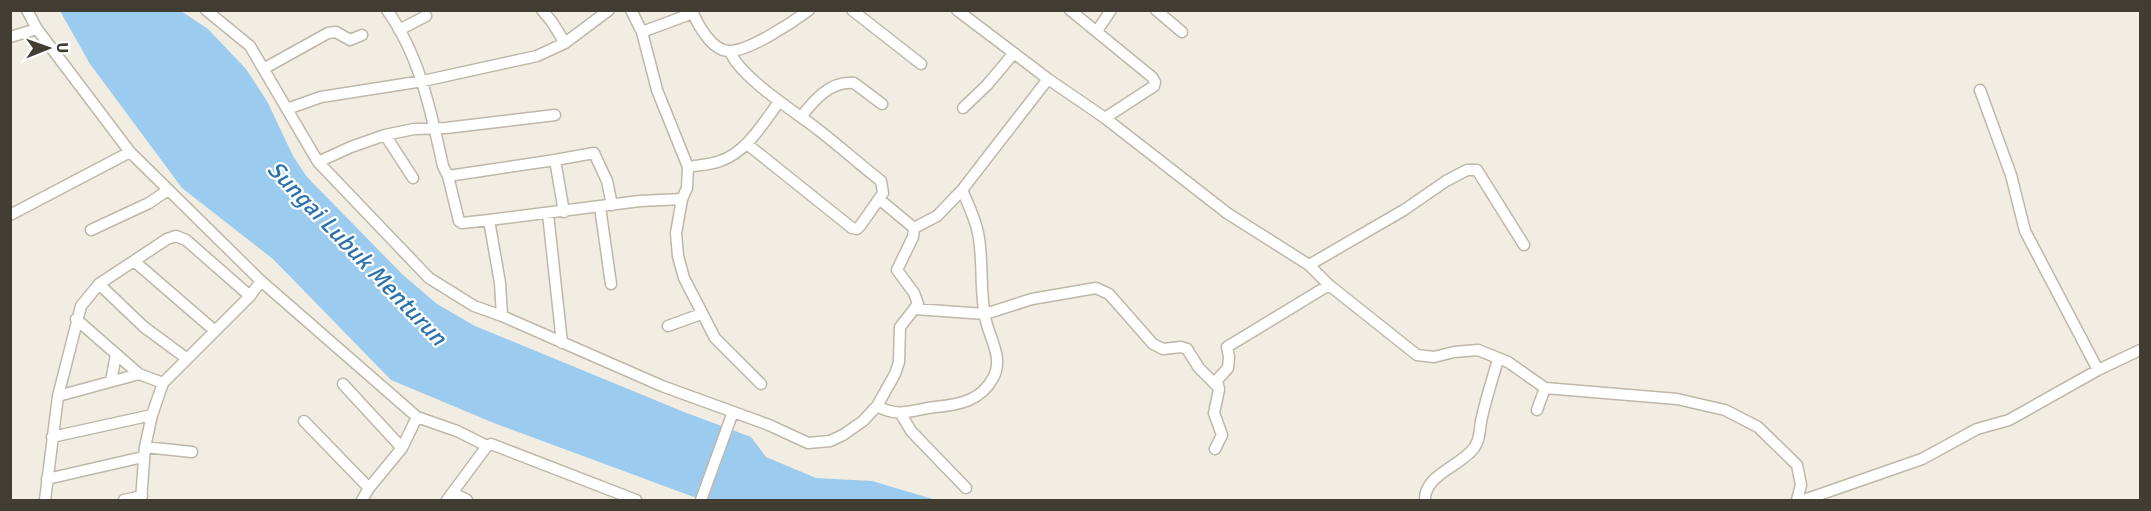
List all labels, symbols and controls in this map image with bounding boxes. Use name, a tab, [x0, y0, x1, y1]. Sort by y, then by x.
north arrow	[18, 18, 78, 78]
text: U	[52, 42, 72, 53]
water label: Sungai Lubuk Menturun	[261, 154, 454, 352]

